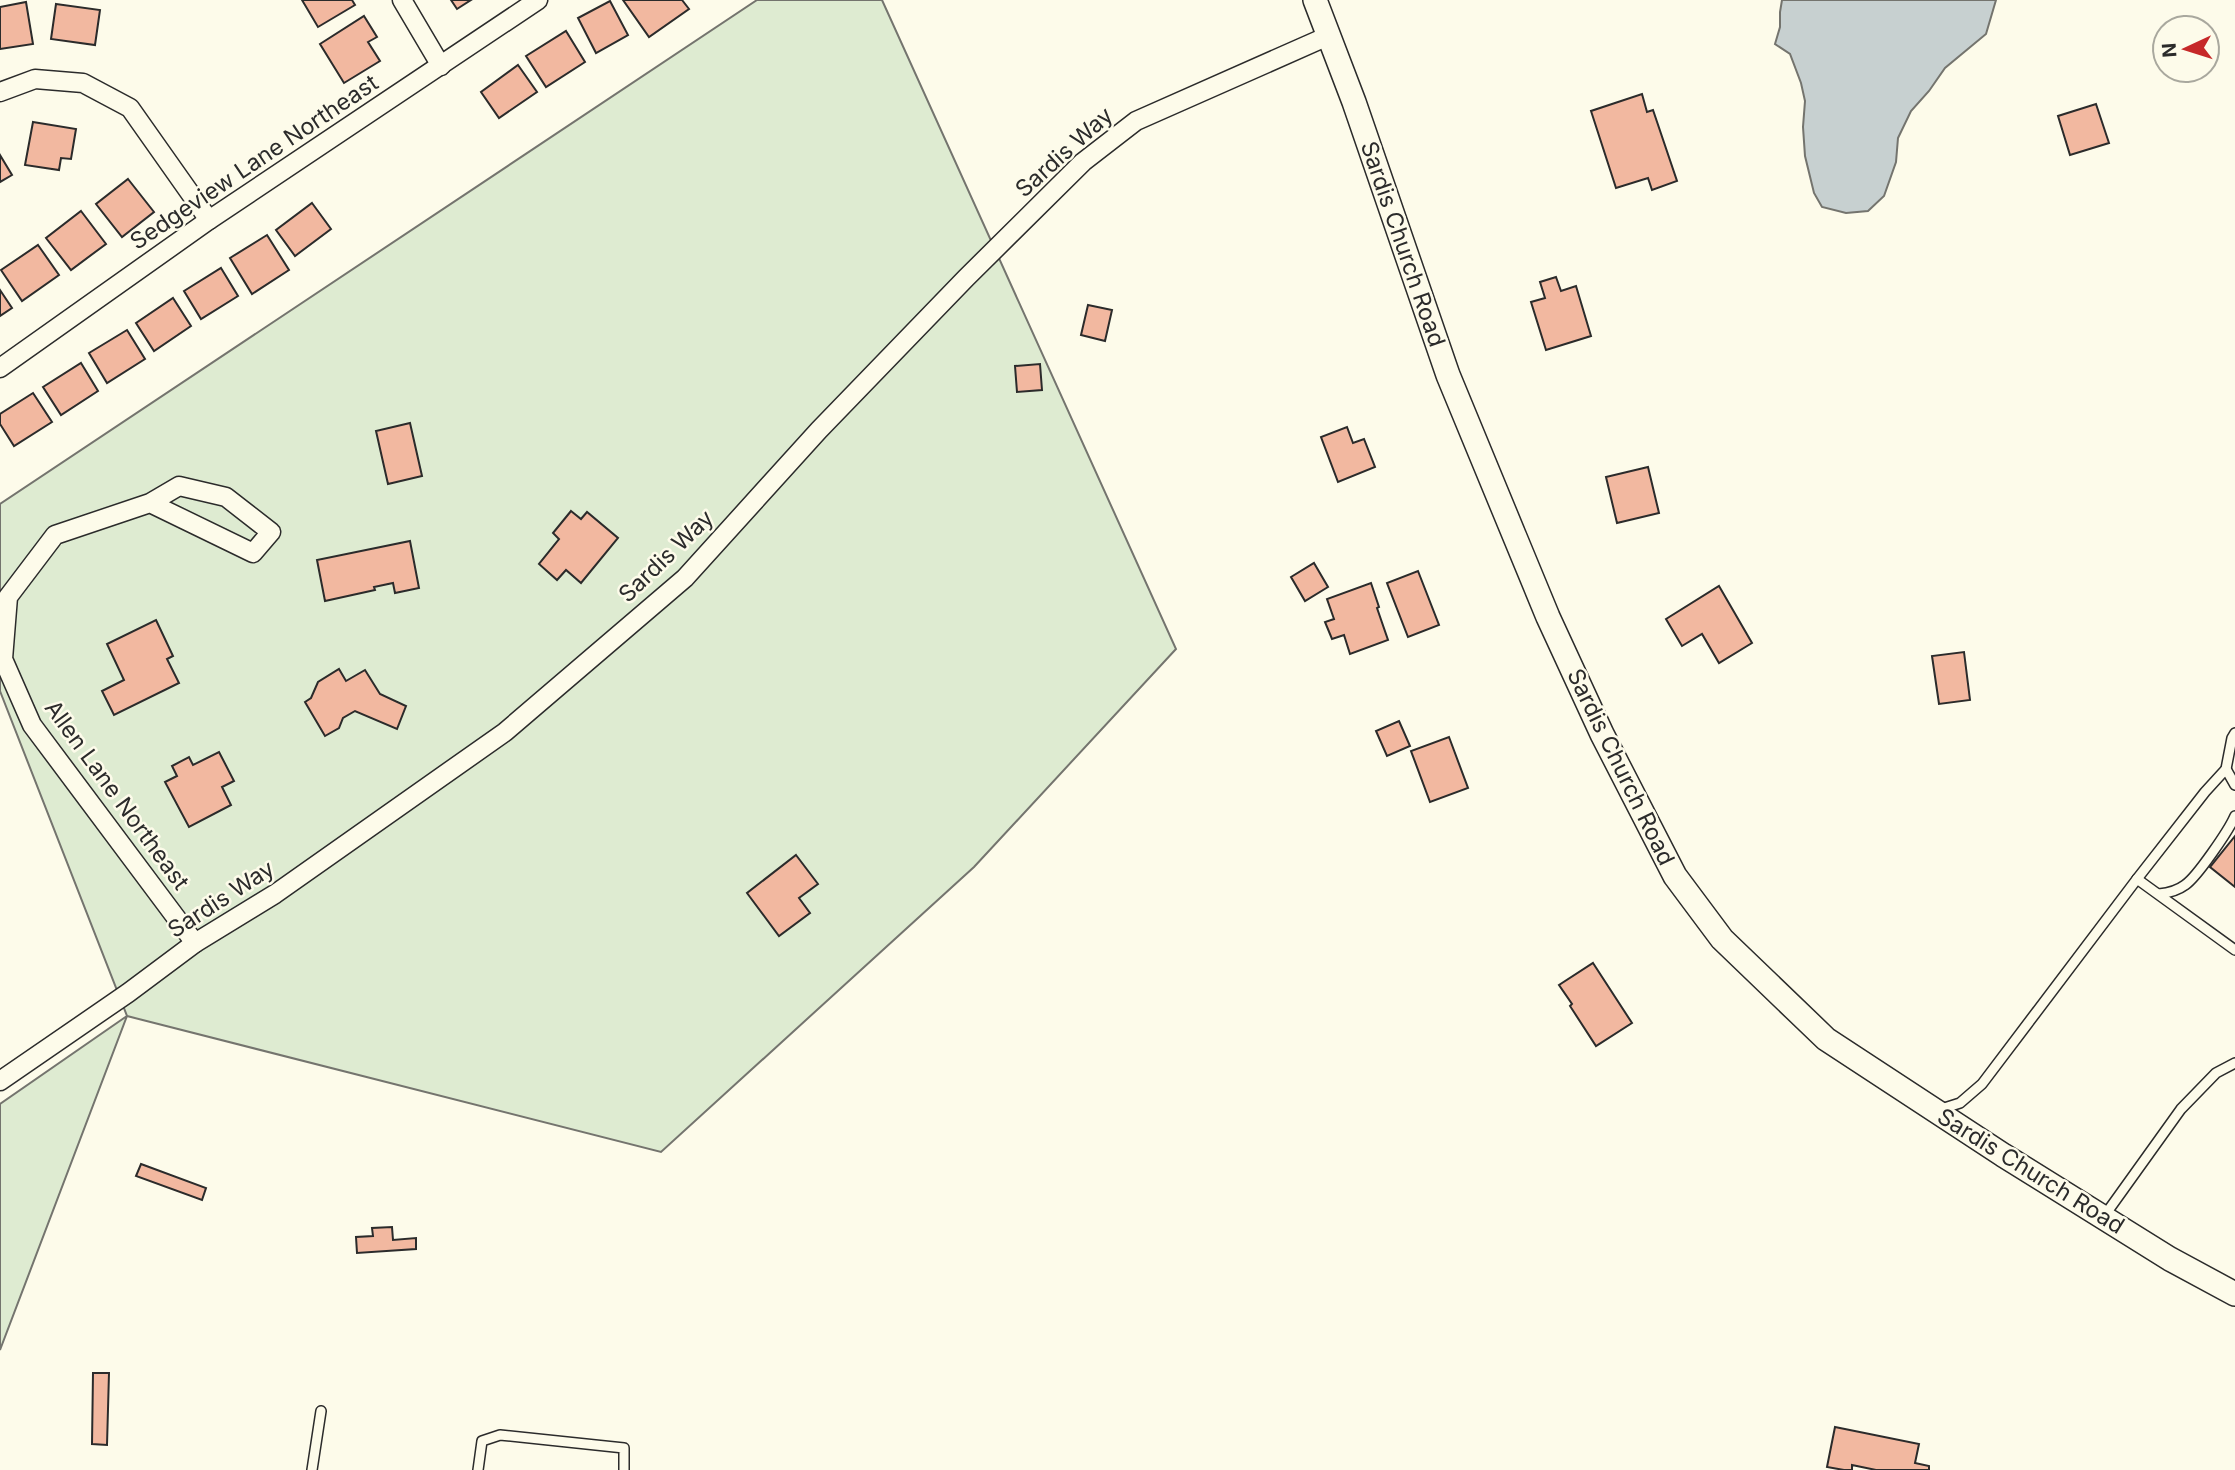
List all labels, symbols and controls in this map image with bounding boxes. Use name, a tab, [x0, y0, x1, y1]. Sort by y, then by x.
north arrow	[2151, 14, 2221, 84]
text: N	[2158, 42, 2182, 58]
street label: Sedgeview Lane Northeast	[125, 68, 384, 256]
street label: Sardis Way	[1010, 101, 1118, 203]
street label: Sardis Church Road	[1355, 138, 1451, 350]
street label: Sardis Way	[613, 504, 719, 608]
street label: Sardis Church Road	[1561, 664, 1681, 870]
street label: Allen Lane Northeast	[39, 695, 195, 896]
street label: Sardis Way	[163, 854, 280, 944]
street label: Sardis Church Road	[1932, 1102, 2130, 1240]

